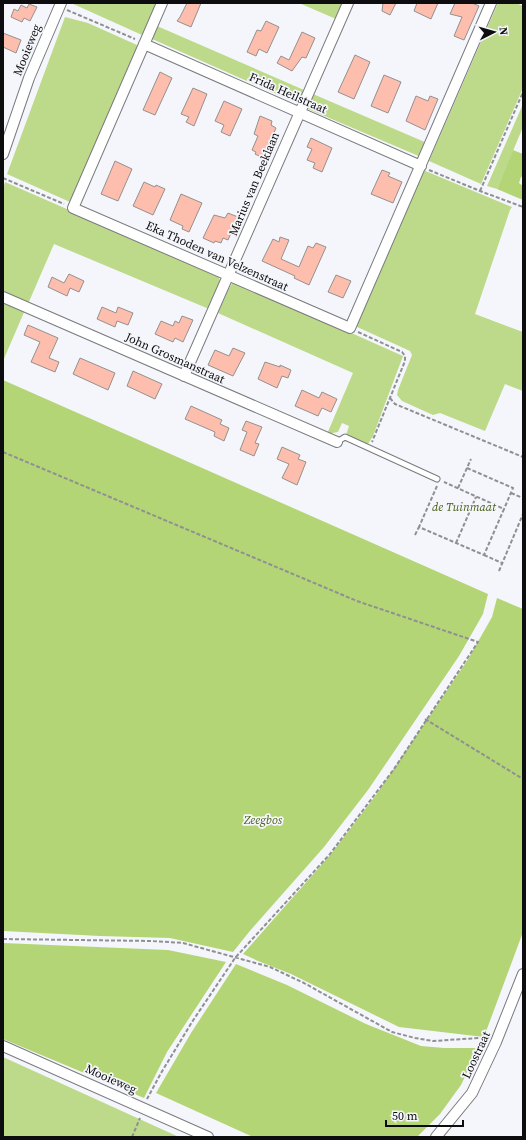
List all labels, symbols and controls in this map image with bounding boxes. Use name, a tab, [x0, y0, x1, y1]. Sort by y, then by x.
north arrow	[474, 12, 514, 52]
street label: Mooieweg	[9, 22, 45, 78]
text: N	[496, 26, 511, 36]
street label: Frida Heilstraat	[247, 69, 330, 117]
street label: Marius van Beeklaan	[225, 130, 283, 238]
street label: Eka Thoden van Velzenstraat	[143, 217, 291, 295]
street label: John Grosmanstraat	[122, 328, 227, 387]
park label: de Tuinmaat	[432, 499, 497, 515]
park label: Zeegbos	[243, 812, 283, 828]
street label: Loostraat	[458, 1029, 494, 1081]
street label: Mooieweg	[83, 1061, 139, 1097]
scale bar	[386, 1102, 463, 1128]
text: 50 m	[392, 1108, 418, 1124]

